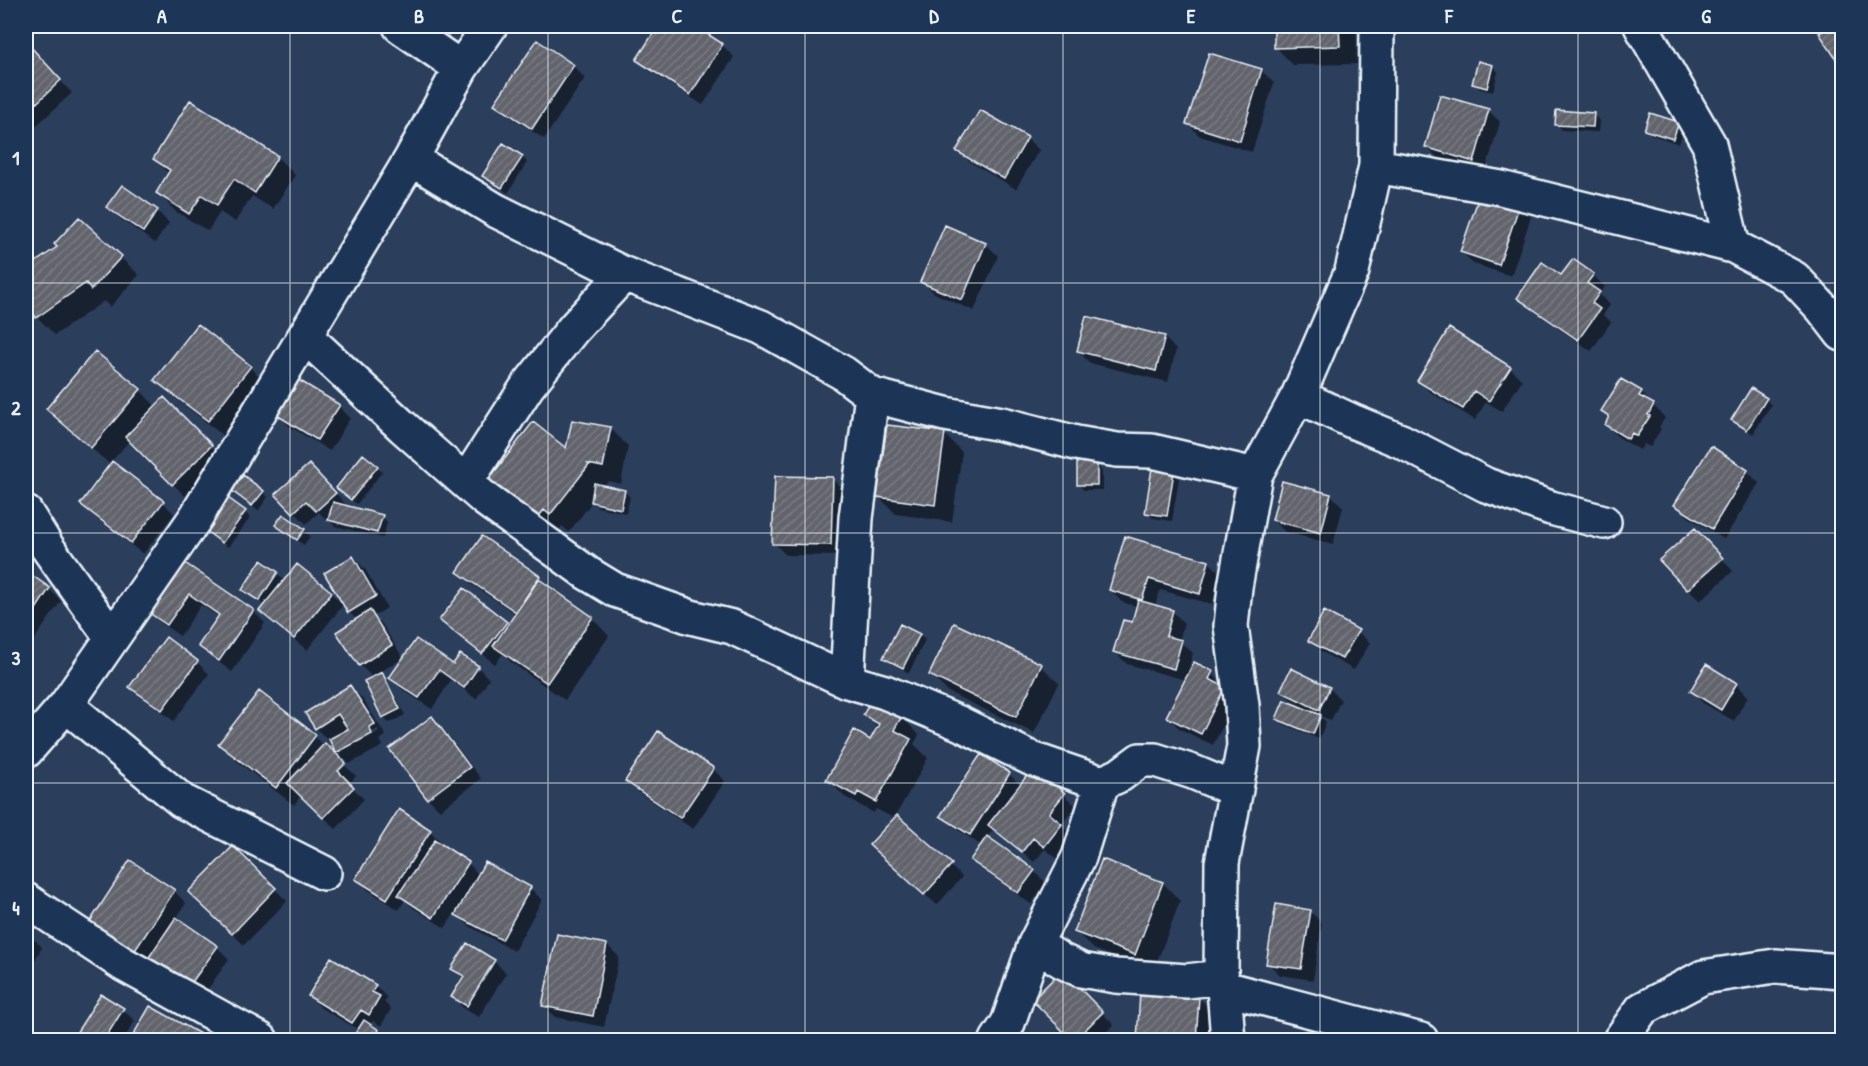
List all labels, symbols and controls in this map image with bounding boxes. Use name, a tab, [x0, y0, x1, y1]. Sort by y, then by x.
text: A	[157, 2, 167, 29]
text: B	[414, 2, 424, 29]
text: C	[672, 2, 683, 29]
text: D	[929, 2, 939, 29]
text: E	[1187, 2, 1196, 29]
text: F	[1444, 2, 1454, 29]
text: G	[1701, 2, 1711, 29]
text: 1	[12, 144, 20, 171]
text: 2	[11, 394, 21, 421]
text: 3	[12, 644, 21, 671]
text: 4	[12, 894, 20, 921]

